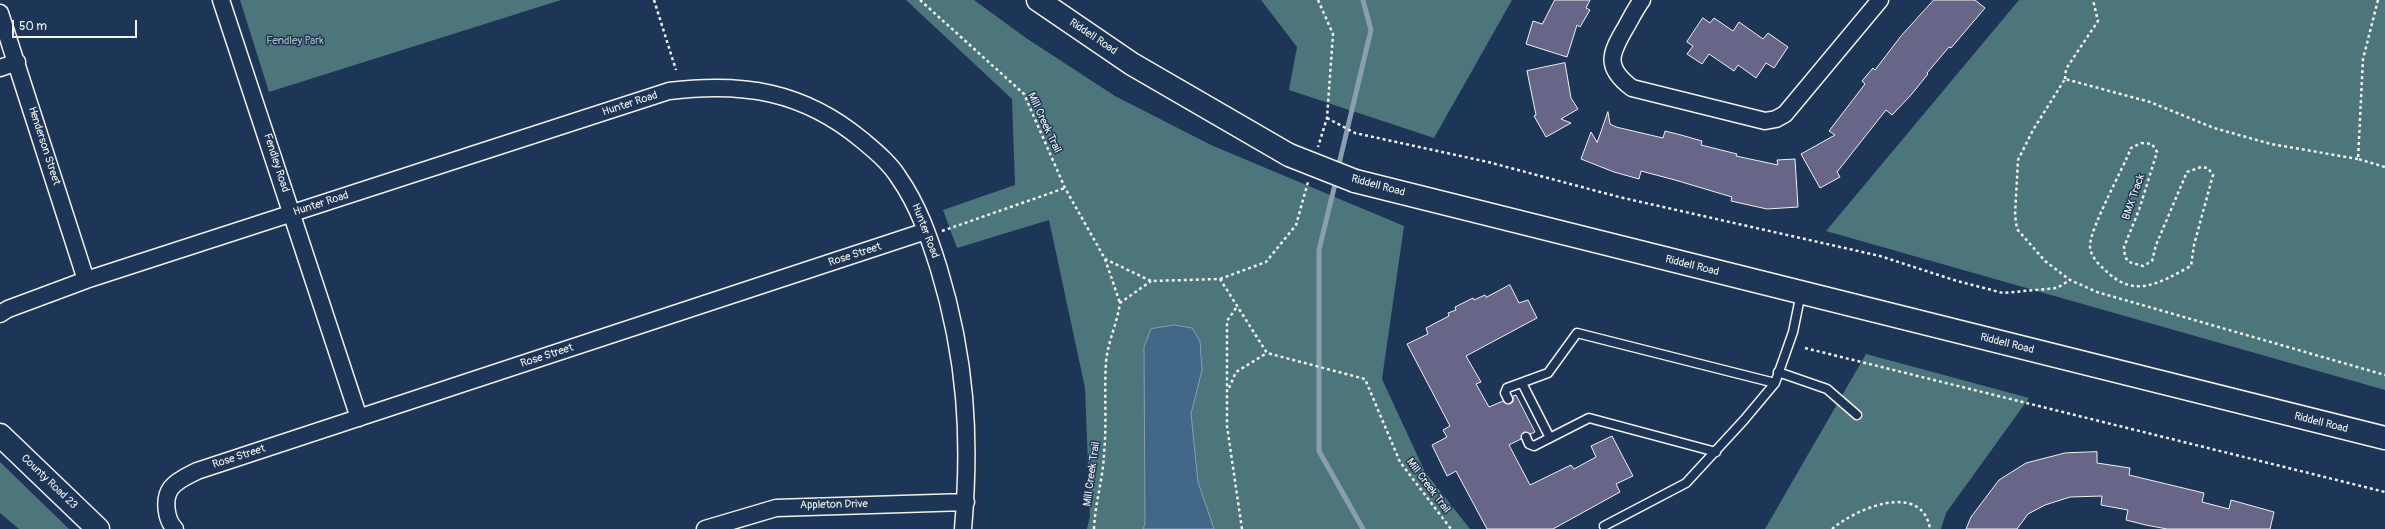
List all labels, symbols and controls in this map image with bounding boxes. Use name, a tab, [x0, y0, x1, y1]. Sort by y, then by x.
scale bar	[14, 12, 139, 38]
street label: Riddell Road	[1066, 16, 1120, 58]
text: 50 m	[19, 19, 47, 34]
park label: Fendley Park	[266, 34, 324, 48]
street label: Hunter Road	[601, 89, 659, 119]
street label: Mill Creek Trail	[1024, 91, 1064, 155]
street label: Henderson Street	[25, 105, 63, 187]
street label: Fendley Road	[260, 132, 292, 194]
street label: BMX Track	[2120, 172, 2148, 222]
street label: Riddell Road	[1350, 173, 1406, 199]
street label: Hunter Road	[292, 189, 350, 219]
street label: Hunter Road	[909, 202, 941, 260]
street label: Rose Street	[827, 240, 883, 270]
street label: Riddell Road	[1664, 253, 1720, 279]
street label: Riddell Road	[1979, 331, 2035, 357]
street label: Rose Street	[519, 341, 575, 371]
street label: Riddell Road	[2293, 410, 2349, 436]
street label: Mill Creek Trail	[1081, 441, 1103, 507]
street label: Rose Street	[211, 442, 267, 472]
street label: County Road 23	[18, 452, 80, 512]
street label: Mill Creek Trail	[1403, 456, 1453, 516]
street label: Appleton Drive	[800, 498, 868, 512]

